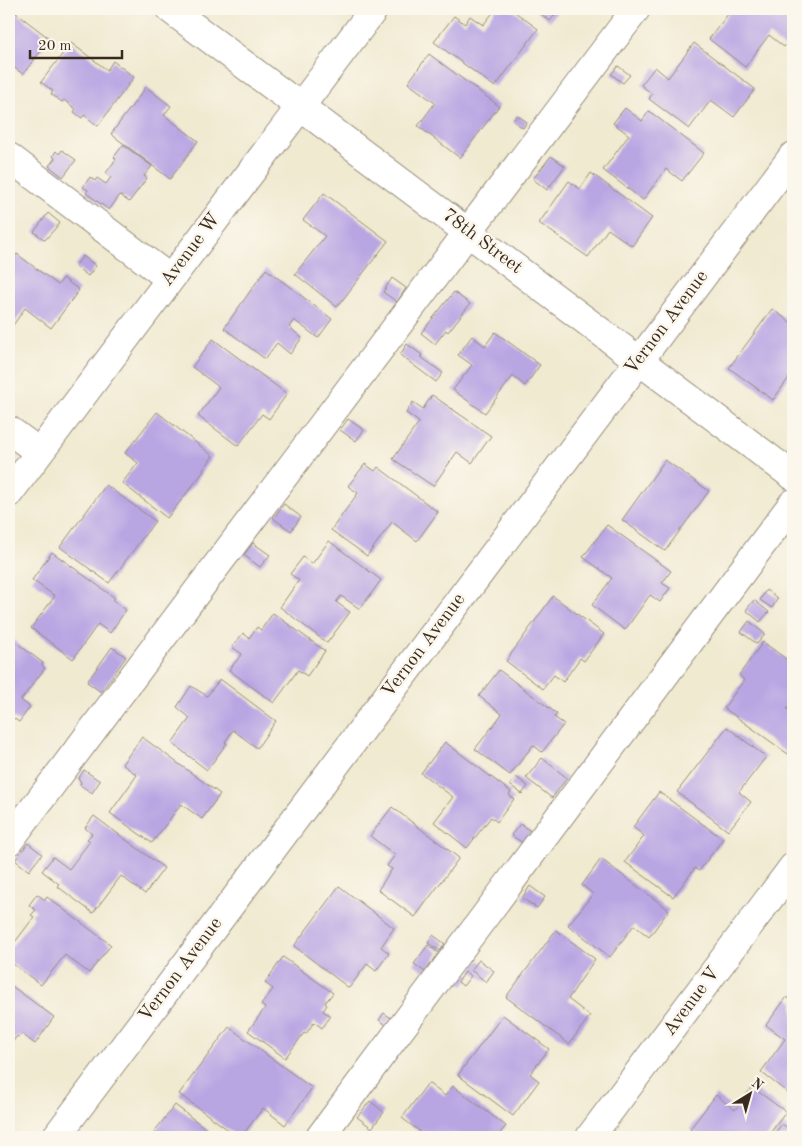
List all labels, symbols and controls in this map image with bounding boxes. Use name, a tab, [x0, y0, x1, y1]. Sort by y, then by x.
scale bar	[30, 28, 122, 60]
text: 20 m	[38, 39, 72, 54]
street label: 78th Street	[438, 206, 526, 278]
street label: Avenue W	[158, 210, 224, 290]
street label: Vernon Avenue	[622, 267, 712, 379]
street label: Vernon Avenue	[379, 590, 469, 702]
street label: Vernon Avenue	[136, 914, 226, 1026]
street label: Avenue V	[660, 964, 724, 1040]
north arrow	[724, 1068, 774, 1118]
text: N	[749, 1076, 766, 1093]

